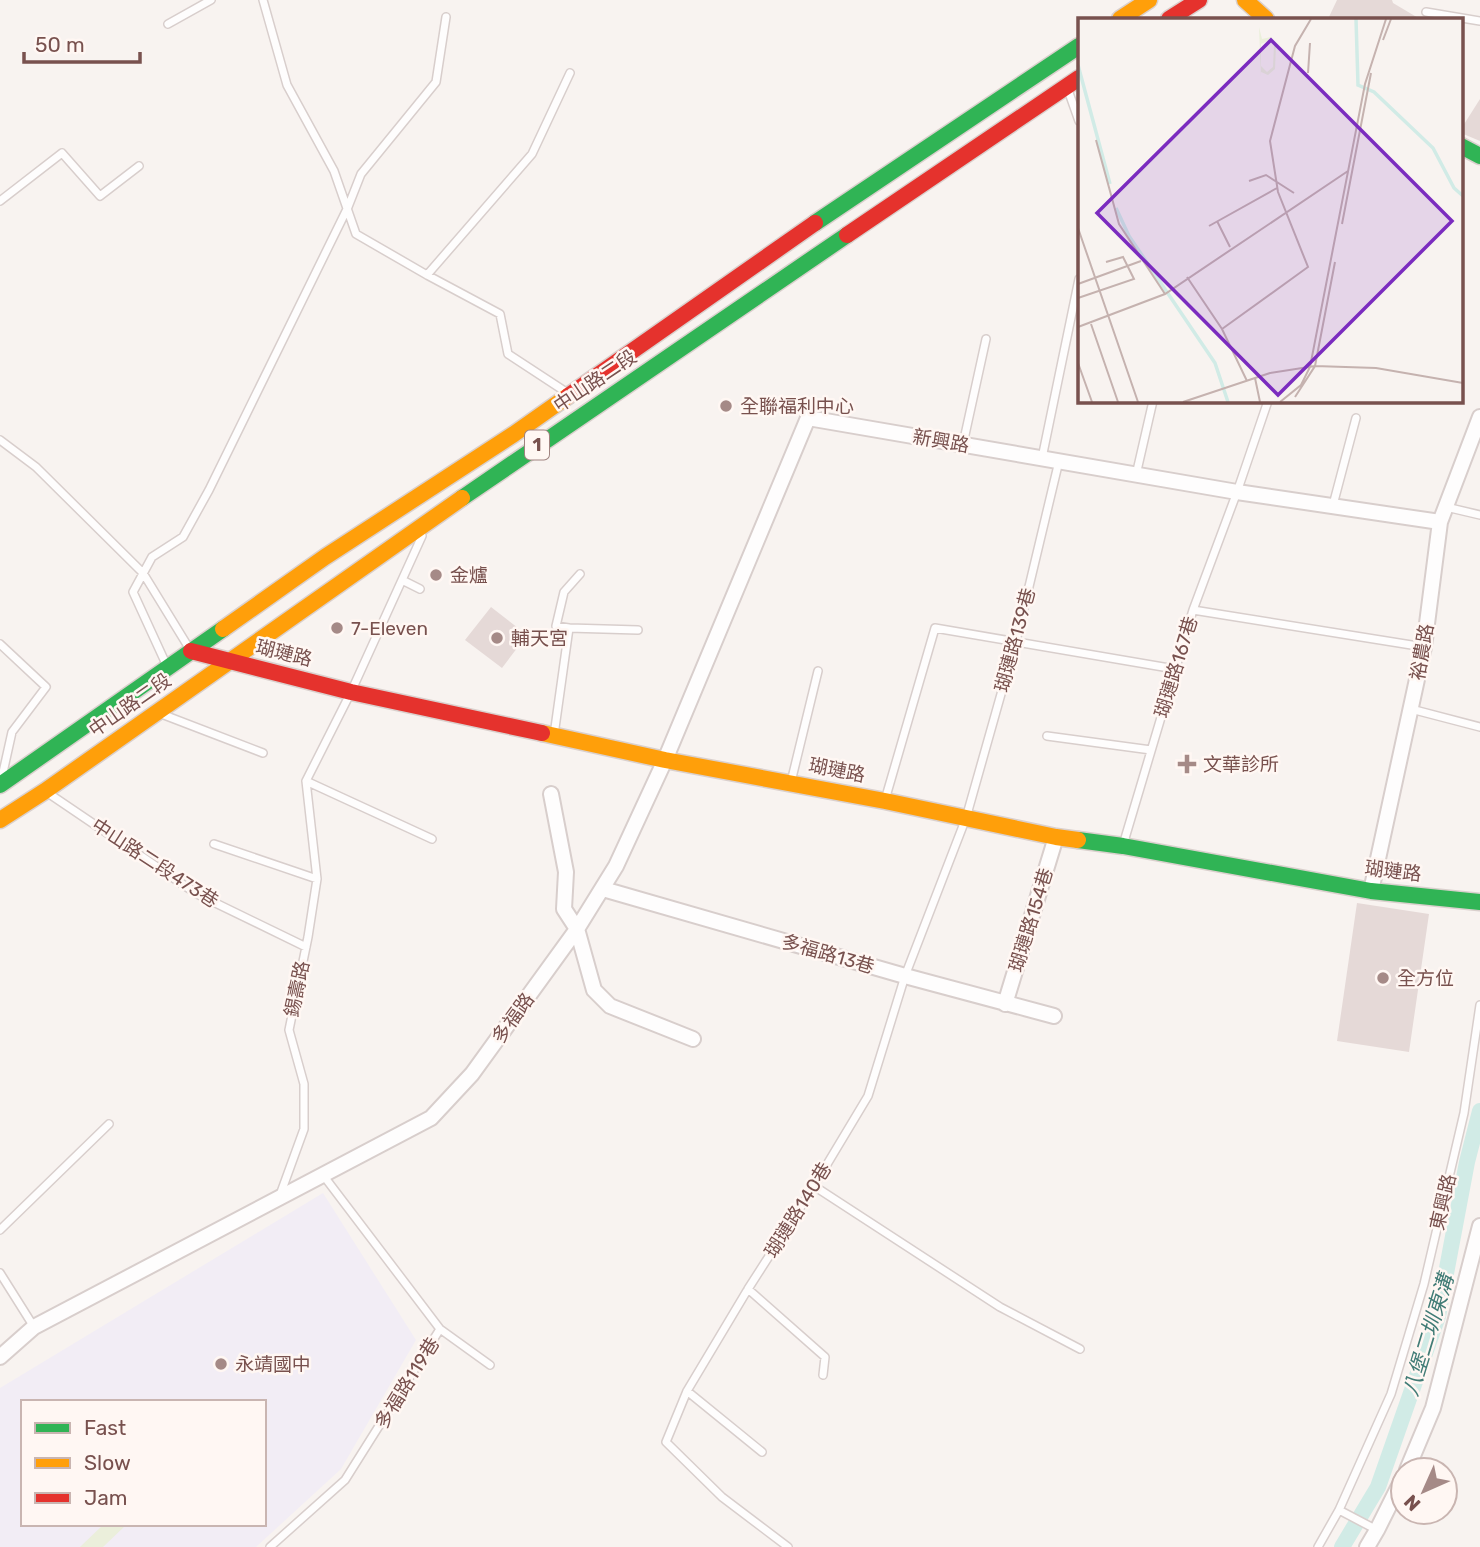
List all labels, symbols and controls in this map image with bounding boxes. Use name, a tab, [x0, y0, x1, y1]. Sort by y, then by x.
inset map	[1078, 18, 1462, 402]
scale bar	[24, 21, 140, 65]
text: 50 m	[35, 32, 85, 57]
street label: 中山路二段	[549, 345, 641, 417]
place label: 全聯福利中心	[740, 395, 854, 418]
marker: 全聯福利中心	[718, 398, 734, 414]
street label: 新興路	[911, 425, 971, 457]
road number: 1	[525, 430, 549, 460]
place label: 金爐	[450, 564, 488, 587]
marker: 金爐	[428, 567, 444, 583]
street label: 瑚璉路139巷	[990, 585, 1040, 695]
street label: 瑚璉路167巷	[1150, 614, 1202, 720]
place label: 7-Eleven	[351, 617, 428, 640]
marker: 7-Eleven	[329, 620, 345, 636]
street label: 裕農路	[1406, 622, 1438, 682]
place label: 輔天宮	[511, 627, 568, 650]
marker: 輔天宮	[489, 630, 505, 646]
street label: 瑚璉路	[254, 635, 314, 671]
street label: 中山路二段	[84, 668, 176, 742]
street label: 瑚璉路	[807, 753, 867, 787]
place label: 文華診所	[1203, 753, 1279, 776]
marker: 文華診所	[1177, 754, 1197, 774]
street label: 中山路二段473巷	[87, 813, 223, 913]
street label: 瑚璉路	[1363, 856, 1423, 886]
street label: 瑚璉路154巷	[1004, 865, 1058, 975]
street label: 多福路13巷	[779, 930, 877, 978]
street label: 錫壽路	[280, 959, 314, 1019]
place label: 全方位	[1397, 967, 1454, 990]
marker: 全方位	[1375, 970, 1391, 986]
street label: 多福路	[487, 988, 539, 1048]
street label: 瑚璉路140巷	[760, 1158, 836, 1262]
street label: 東興路	[1425, 1172, 1461, 1232]
water label: 八堡二圳東溝	[1398, 1268, 1459, 1399]
street label: 多福路119巷	[370, 1333, 444, 1433]
place label: 永靖國中	[235, 1353, 311, 1376]
marker: 永靖國中	[213, 1356, 229, 1372]
legend	[21, 1400, 266, 1526]
text: Fast	[84, 1415, 126, 1440]
text: Slow	[84, 1450, 131, 1475]
north arrow	[1389, 1456, 1459, 1526]
text: Jam	[84, 1485, 128, 1510]
text: N	[1399, 1490, 1425, 1516]

